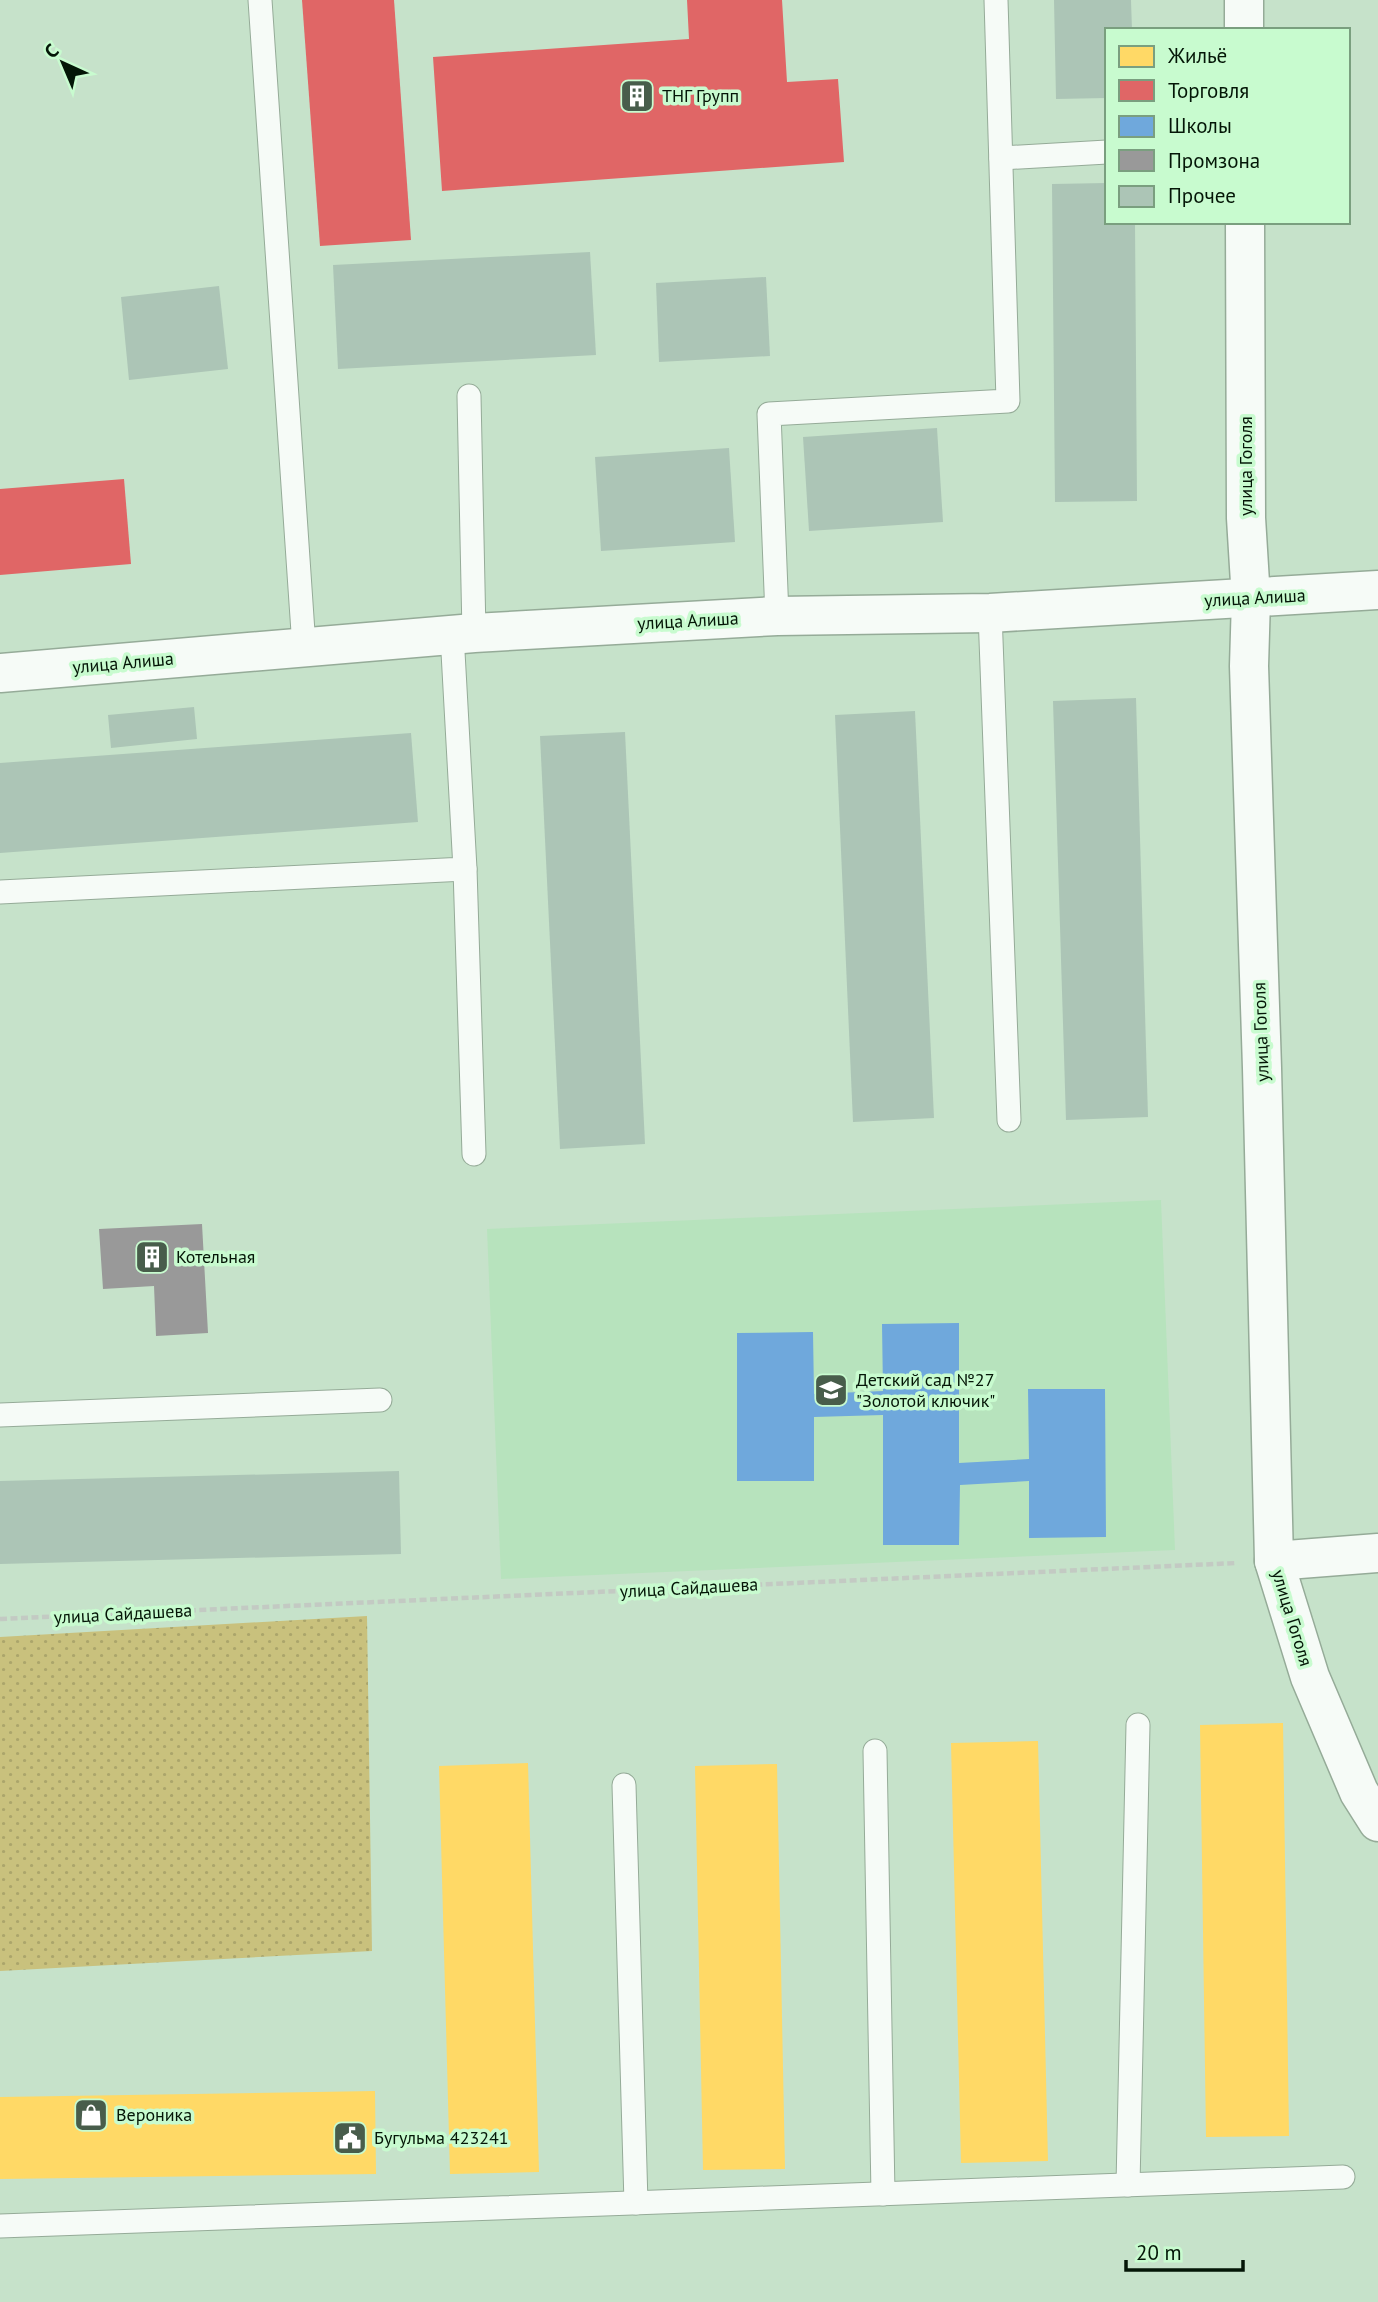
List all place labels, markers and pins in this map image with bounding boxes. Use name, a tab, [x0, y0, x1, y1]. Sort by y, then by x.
building icon: ТНГ Групп	[618, 77, 656, 115]
place label: ТНГ Групп	[662, 84, 739, 107]
building icon: Котельная	[133, 1238, 171, 1276]
place label: Котельная	[176, 1245, 255, 1268]
place label: Детский сад №27 "Золотой ключик"	[856, 1368, 995, 1412]
school or university icon: Детский сад №27 "Золотой ключик"	[812, 1371, 850, 1409]
shop icon: Вероника	[72, 2096, 110, 2134]
place label: Вероника	[116, 2103, 192, 2126]
public building icon: Бугульма 423241	[331, 2119, 369, 2157]
place label: Бугульма 423241	[374, 2126, 509, 2149]

